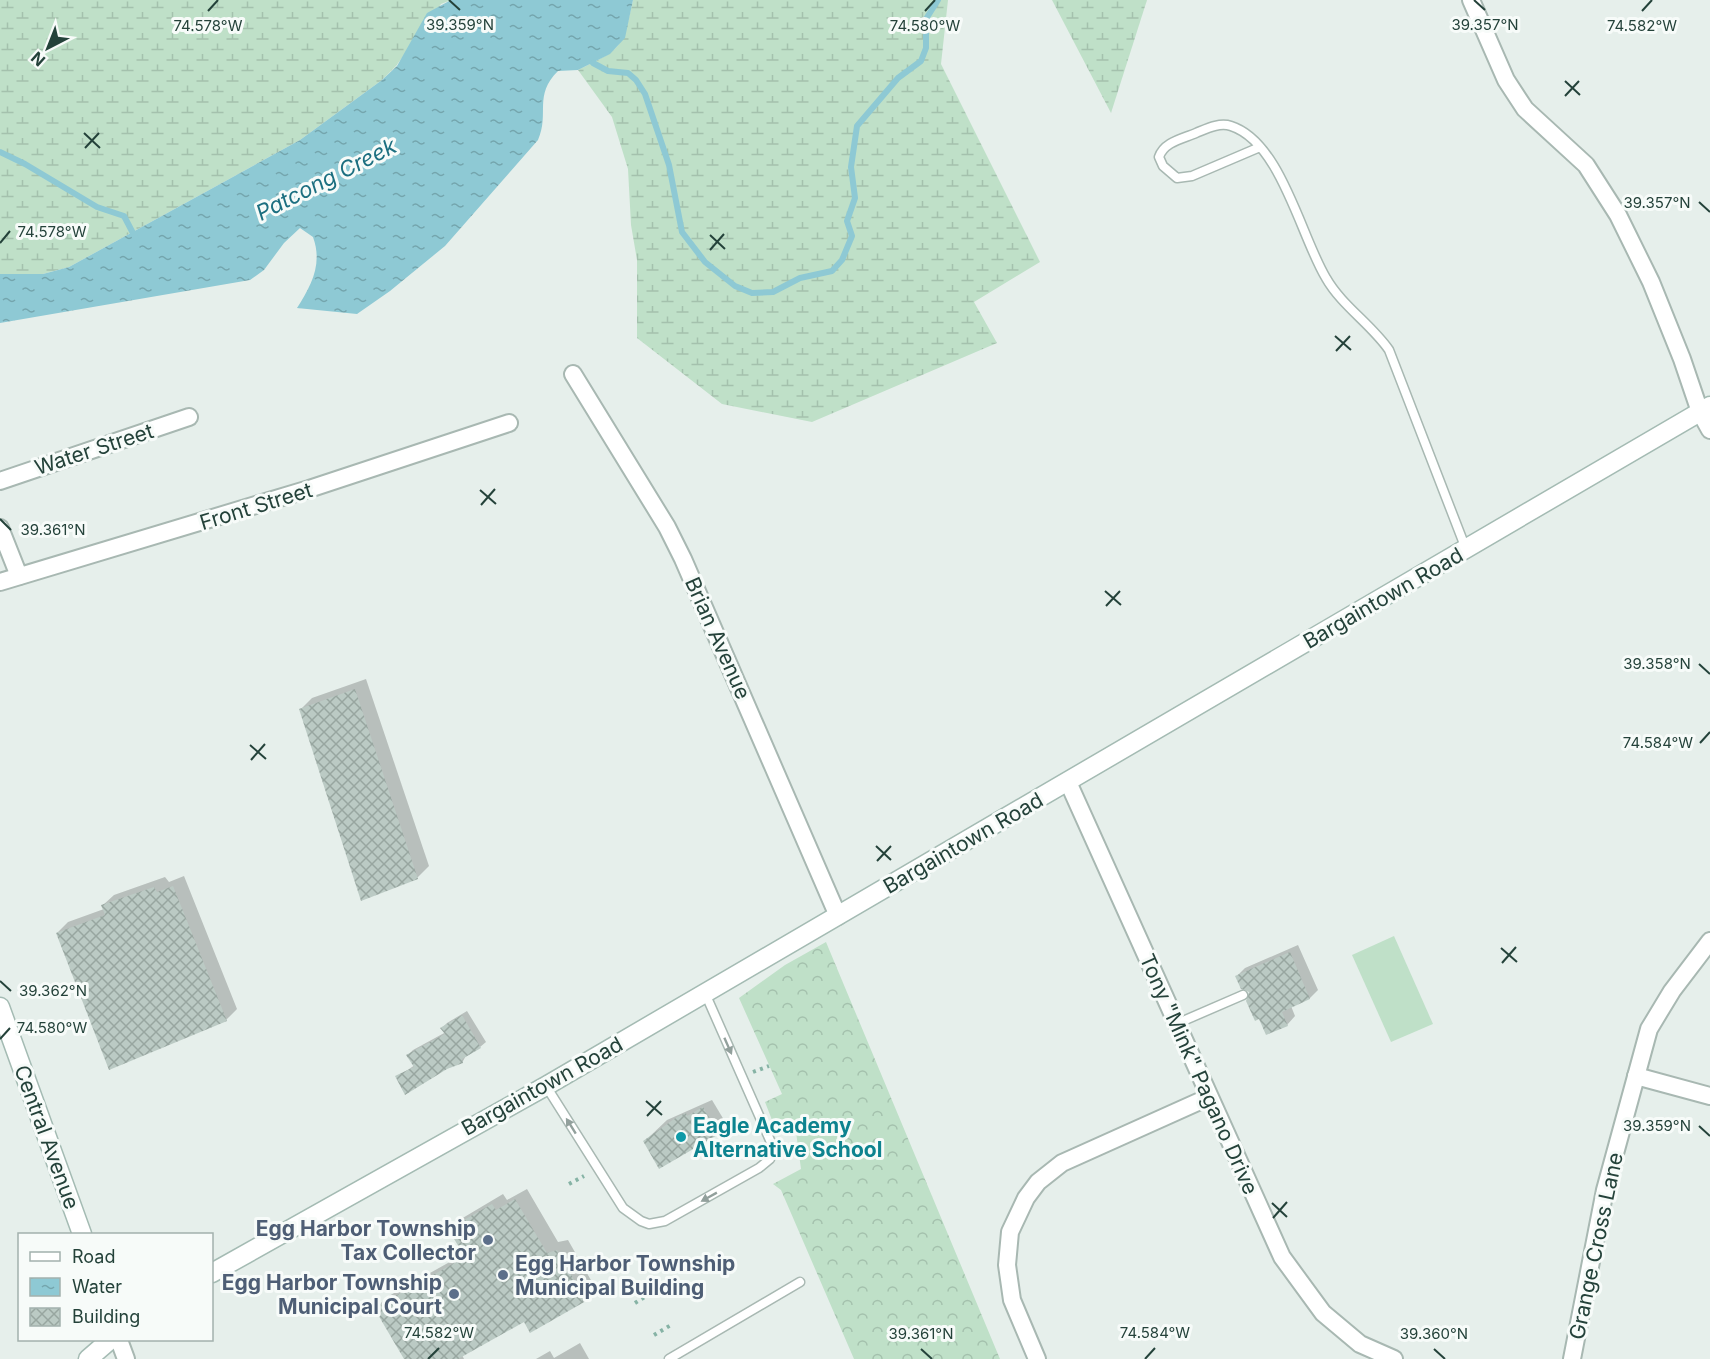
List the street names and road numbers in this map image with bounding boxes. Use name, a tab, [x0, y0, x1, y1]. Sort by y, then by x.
street label: Water Street	[31, 418, 157, 480]
street label: Front Street	[197, 477, 315, 535]
street label: Bargaintown Road	[1299, 542, 1467, 654]
street label: Brian Avenue	[680, 573, 756, 703]
street label: Bargaintown Road	[879, 787, 1047, 899]
street label: Tony "Mink" Pagano Drive	[1135, 950, 1263, 1198]
street label: Bargaintown Road	[457, 1031, 627, 1141]
street label: Central Avenue	[9, 1062, 85, 1212]
street label: Grange Cross Lane	[1564, 1150, 1628, 1342]

